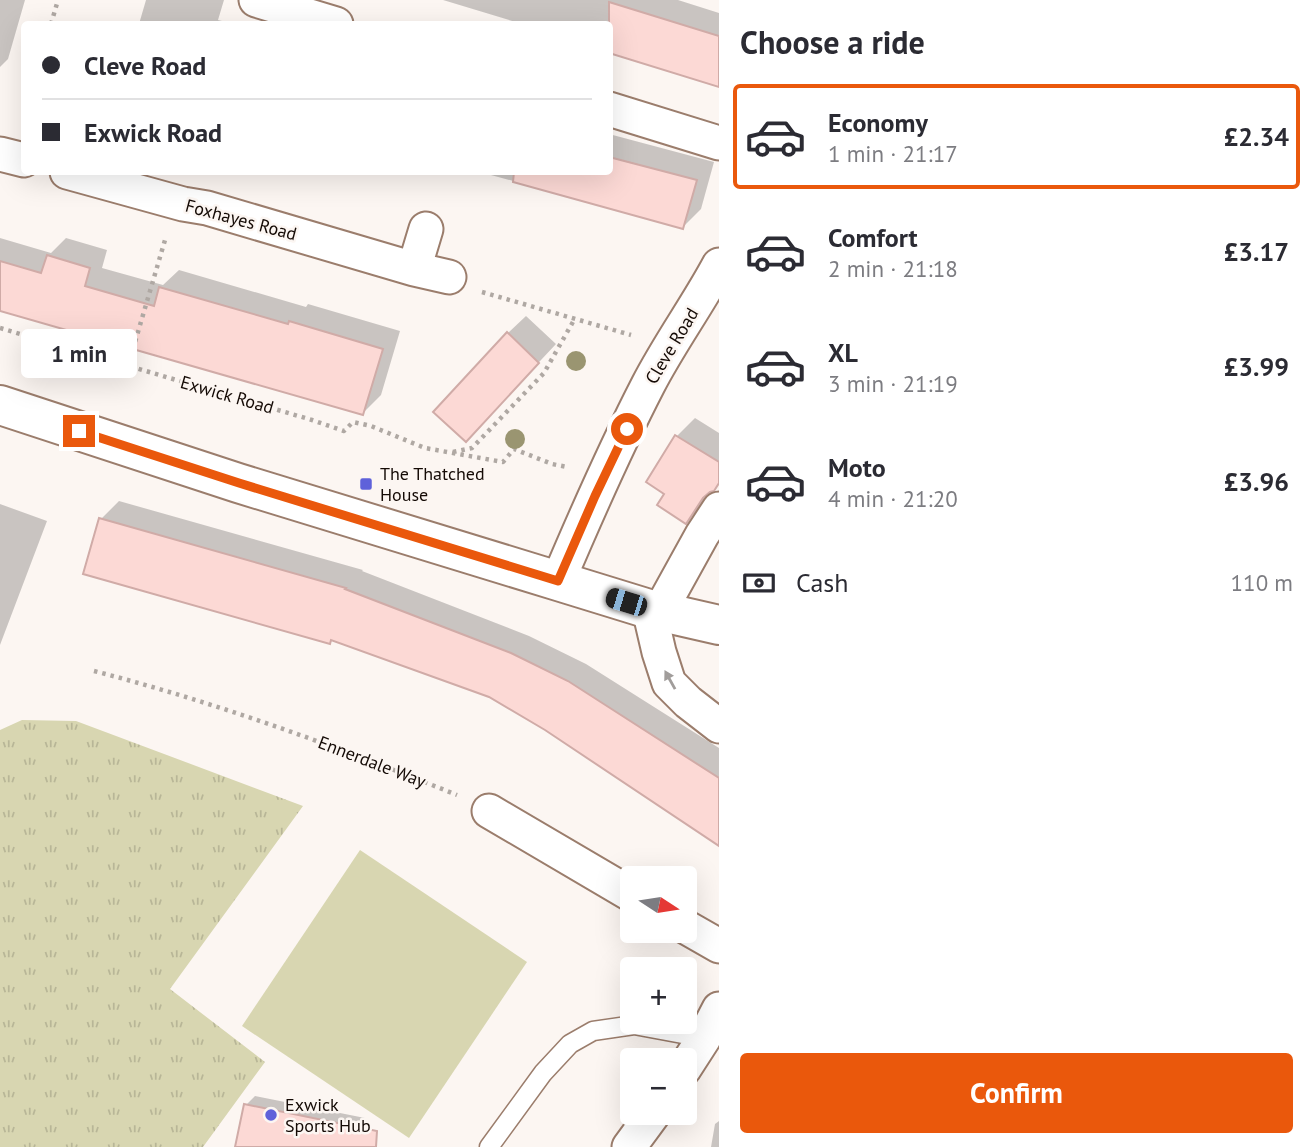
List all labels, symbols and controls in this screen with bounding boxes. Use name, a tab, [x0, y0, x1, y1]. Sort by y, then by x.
text: Choose a ride	[740, 21, 925, 63]
text: Cleve Road	[84, 49, 206, 82]
icon: car	[744, 105, 807, 168]
text: Economy	[828, 106, 928, 139]
text: Exwick Road	[84, 116, 222, 149]
text: £2.34	[1224, 120, 1289, 153]
text: 1 min · 21:17	[828, 139, 958, 168]
street label: Foxhayes Road	[183, 194, 299, 245]
icon: car	[744, 220, 807, 283]
text: Comfort	[828, 221, 918, 254]
text: £3.17	[1224, 235, 1289, 268]
text: 2 min · 21:18	[828, 254, 958, 283]
street label: Cleve Road	[640, 303, 703, 388]
callout: 1 min	[21, 330, 137, 378]
icon: car	[744, 335, 807, 398]
text: XL	[828, 336, 858, 369]
text: 1 min	[51, 339, 107, 368]
text: £3.99	[1224, 350, 1289, 383]
text: 3 min · 21:19	[828, 369, 958, 398]
street label: Exwick Road	[178, 370, 276, 419]
route start	[611, 413, 643, 445]
route end	[63, 415, 95, 447]
icon: car	[744, 450, 807, 513]
text: Moto	[828, 451, 886, 484]
place label: The Thatched House	[380, 462, 485, 506]
text: £3.96	[1224, 465, 1289, 498]
marker: The Thatched House	[358, 476, 374, 492]
text: 4 min · 21:20	[828, 484, 958, 513]
icon: cash	[740, 564, 778, 602]
text: Cash	[796, 566, 848, 599]
text: 110 m	[1231, 568, 1293, 597]
car	[603, 586, 650, 618]
one-way arrow	[664, 670, 677, 690]
street label: Ennerdale Way	[315, 730, 430, 793]
north arrow	[620, 866, 696, 943]
map controls	[620, 866, 697, 1125]
button: +	[620, 957, 697, 1034]
button: −	[620, 1048, 697, 1125]
button: Confirm	[740, 1053, 1293, 1133]
place label: Exwick Sports Hub	[285, 1093, 371, 1137]
marker: Exwick Sports Hub	[263, 1107, 279, 1123]

